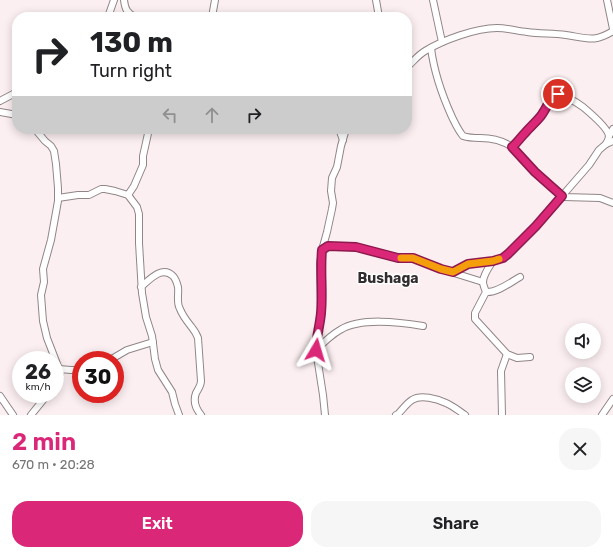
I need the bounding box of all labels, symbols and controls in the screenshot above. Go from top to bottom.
text: 130 m [90,26,173,59]
icon: right [24,28,76,80]
text: Turn right [90,60,172,82]
pin [541,77,575,111]
icon: arrive [547,83,569,105]
icon: left [159,104,181,126]
icon: ahead [201,104,223,126]
icon: right [243,104,265,126]
district label: Bushaga [357,270,419,287]
map controls [565,323,601,403]
button: sound [565,323,601,359]
position arrow [295,329,337,371]
speed limit sign: 30 [72,351,124,403]
text: 26 [25,360,51,384]
button: layers [565,367,601,403]
text: km/h [26,381,50,393]
text: 2 min [12,428,76,456]
button: close [559,428,601,470]
text: 670 m · 20:28 [12,457,95,472]
button: Exit [12,501,303,547]
button: Share [311,501,601,547]

